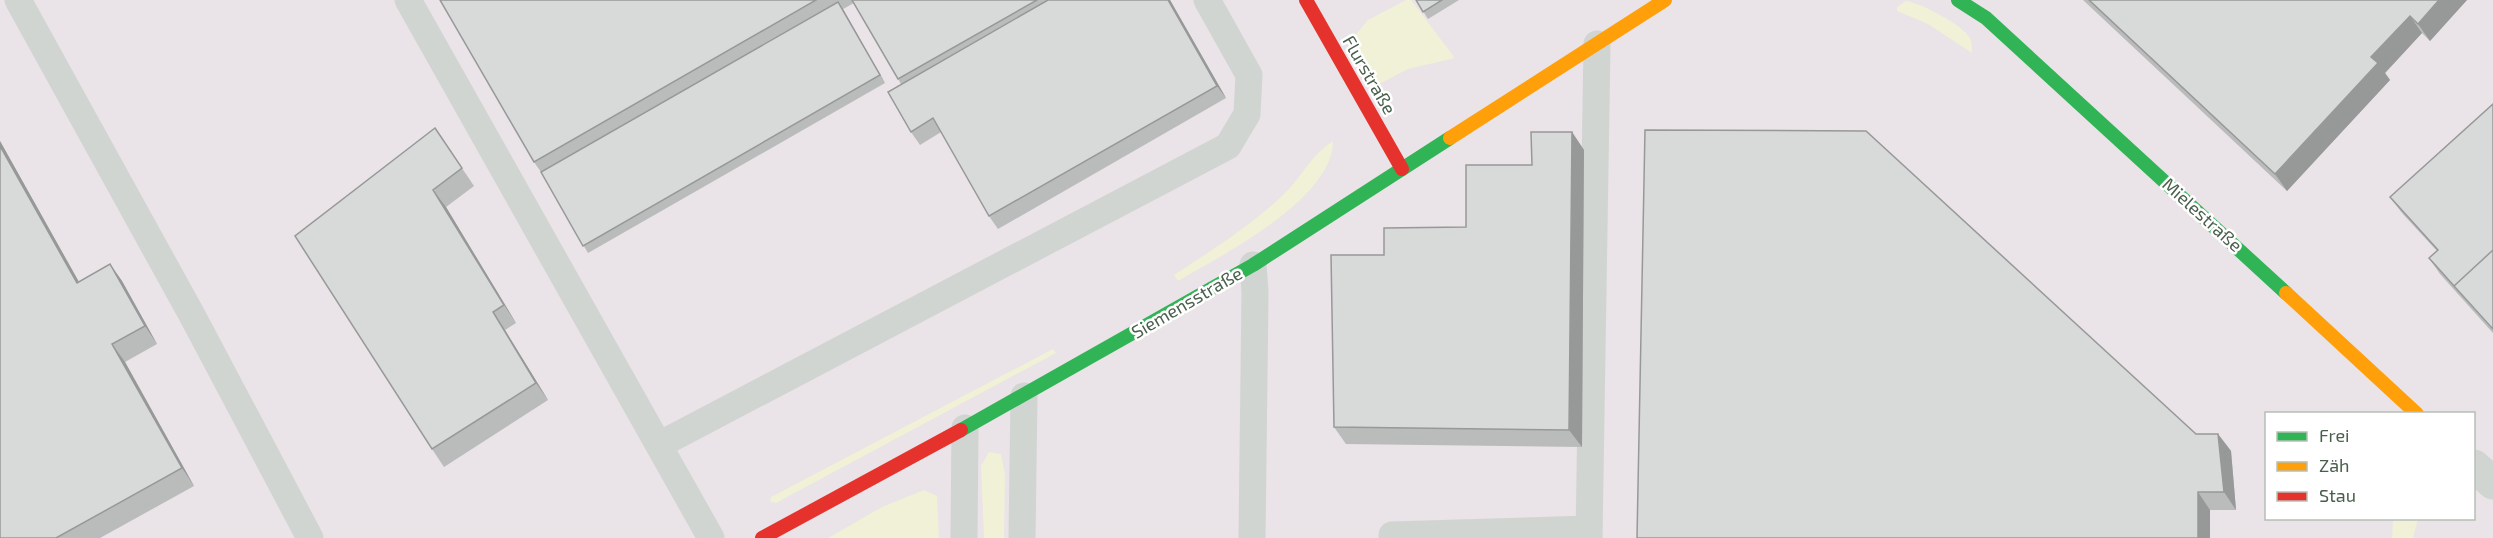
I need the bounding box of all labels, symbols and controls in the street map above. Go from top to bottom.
street label: Flurstraße [1338,31,1401,118]
street label: Mielestraße [2158,173,2247,256]
street label: Siemensstraße [1127,262,1246,343]
legend [2265,412,2475,520]
text: Frei [2319,424,2350,446]
text: Zäh [2319,454,2350,476]
text: Stau [2319,484,2356,506]

